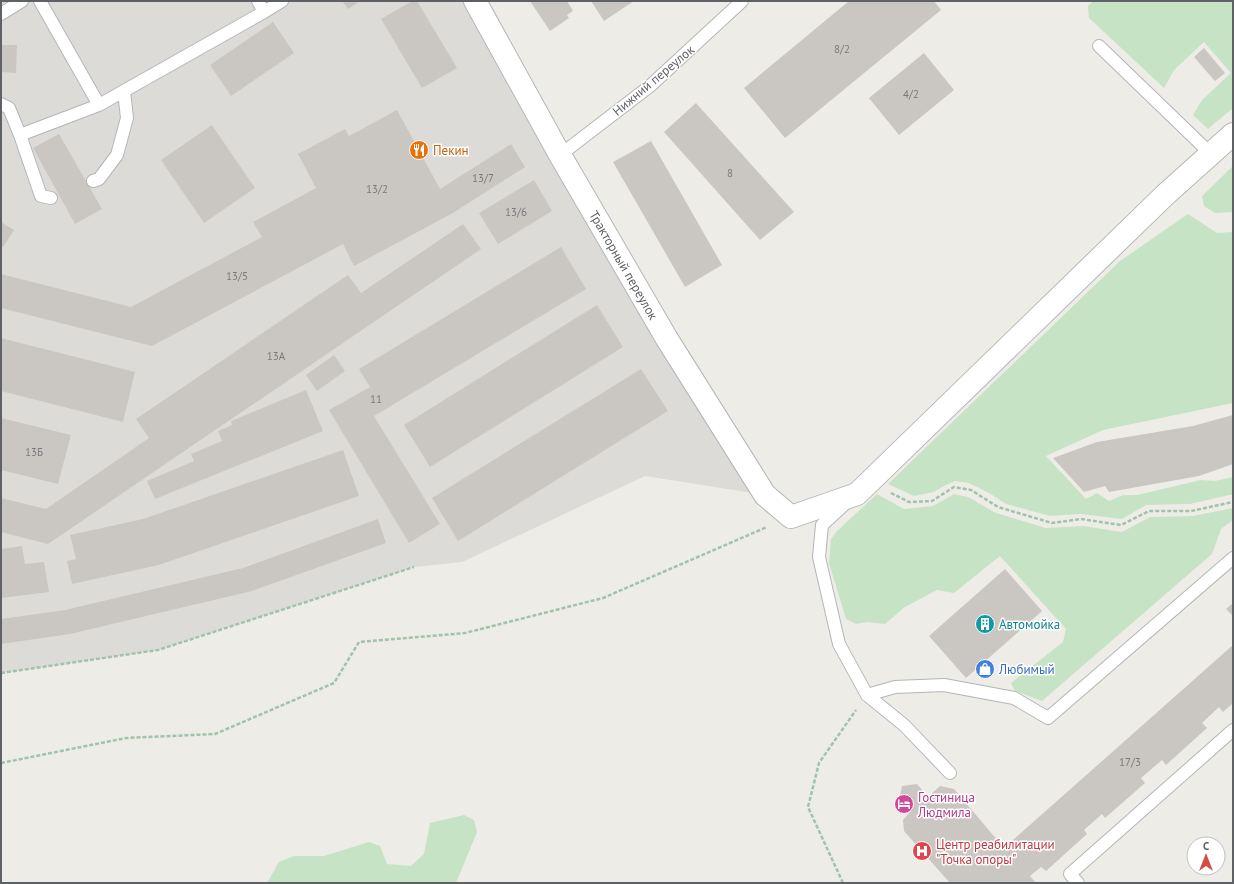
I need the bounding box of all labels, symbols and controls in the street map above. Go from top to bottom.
street label: Нижний переулок [609,41,698,120]
house number: 8/2 [834,42,850,56]
house number: 4/2 [903,87,919,101]
restaurant icon: Пекин [408,139,430,161]
place label: Пекин [433,142,469,159]
house number: 8 [727,166,733,180]
house number: 13/7 [472,171,494,185]
house number: 13/2 [366,182,388,196]
house number: 13/6 [505,205,527,219]
street label: Тракторный переулок [585,208,662,324]
house number: 13/5 [226,269,248,283]
house number: 13А [267,349,286,363]
house number: 11 [370,392,382,406]
house number: 13Б [25,445,43,459]
building icon: Автомойка [974,613,996,635]
place label: Автомойка [999,616,1060,633]
shop icon: Любимый [974,658,996,680]
place label: Любимый [998,661,1055,678]
house number: 17/3 [1119,755,1141,769]
place label: Гостиница Людмила [917,789,975,821]
hotel icon: Гостиница Людмила [893,793,915,815]
place label: Центр реабилитации "Точка опоры" [936,836,1055,868]
north arrow [1186,836,1226,876]
text: С [1203,839,1209,853]
hospital icon: Центр реабилитации "Точка опоры" [911,840,933,862]

